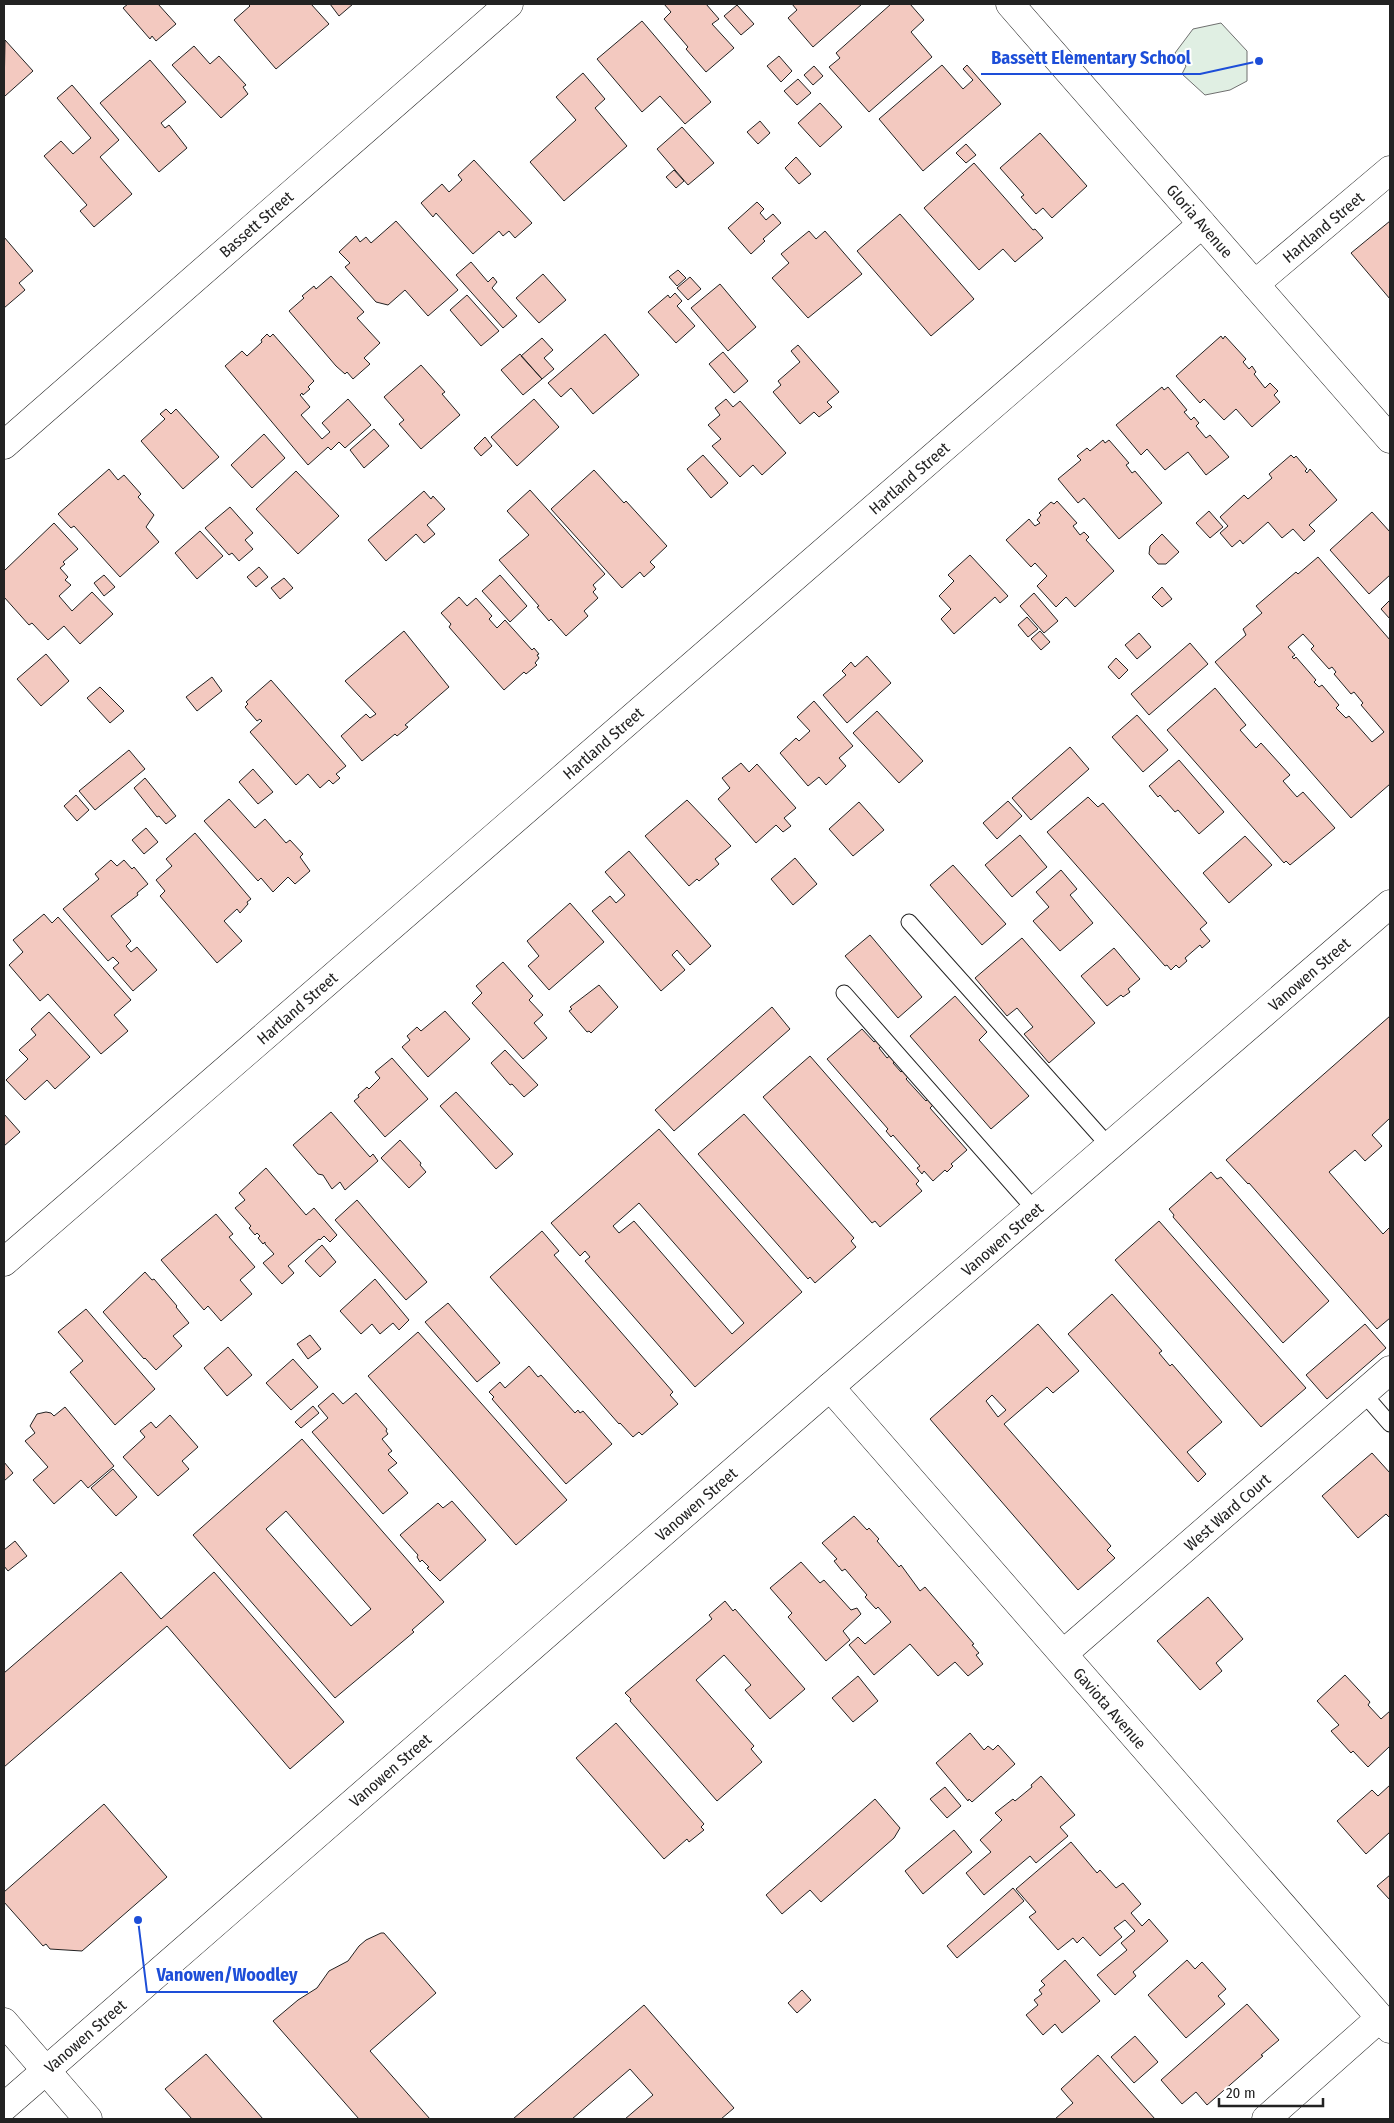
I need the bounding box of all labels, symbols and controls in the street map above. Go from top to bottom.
callout: Bassett Elementary School [981,41,1200,74]
text: Bassett Elementary School [991,47,1191,69]
street label: Gloria Avenue [1163,181,1237,262]
street label: Bassett Street [216,187,298,262]
street label: Hartland Street [1279,187,1368,267]
street label: Hartland Street [865,438,954,518]
street label: Hartland Street [559,703,648,783]
street label: Vanowen Street [1265,933,1355,1015]
street label: Hartland Street [253,968,342,1048]
street label: Vanowen Street [958,1198,1048,1280]
street label: Vanowen Street [652,1463,742,1545]
street label: West Ward Court [1180,1469,1275,1555]
street label: Gaviota Avenue [1069,1664,1150,1753]
street label: Vanowen Street [346,1729,436,1811]
callout: Vanowen/Woodley [147,1959,308,1992]
text: Vanowen/Woodley [155,1964,298,1986]
street label: Vanowen Street [41,1995,131,2077]
scale bar [1219,2076,1323,2108]
text: 20 m [1226,2084,1256,2102]

